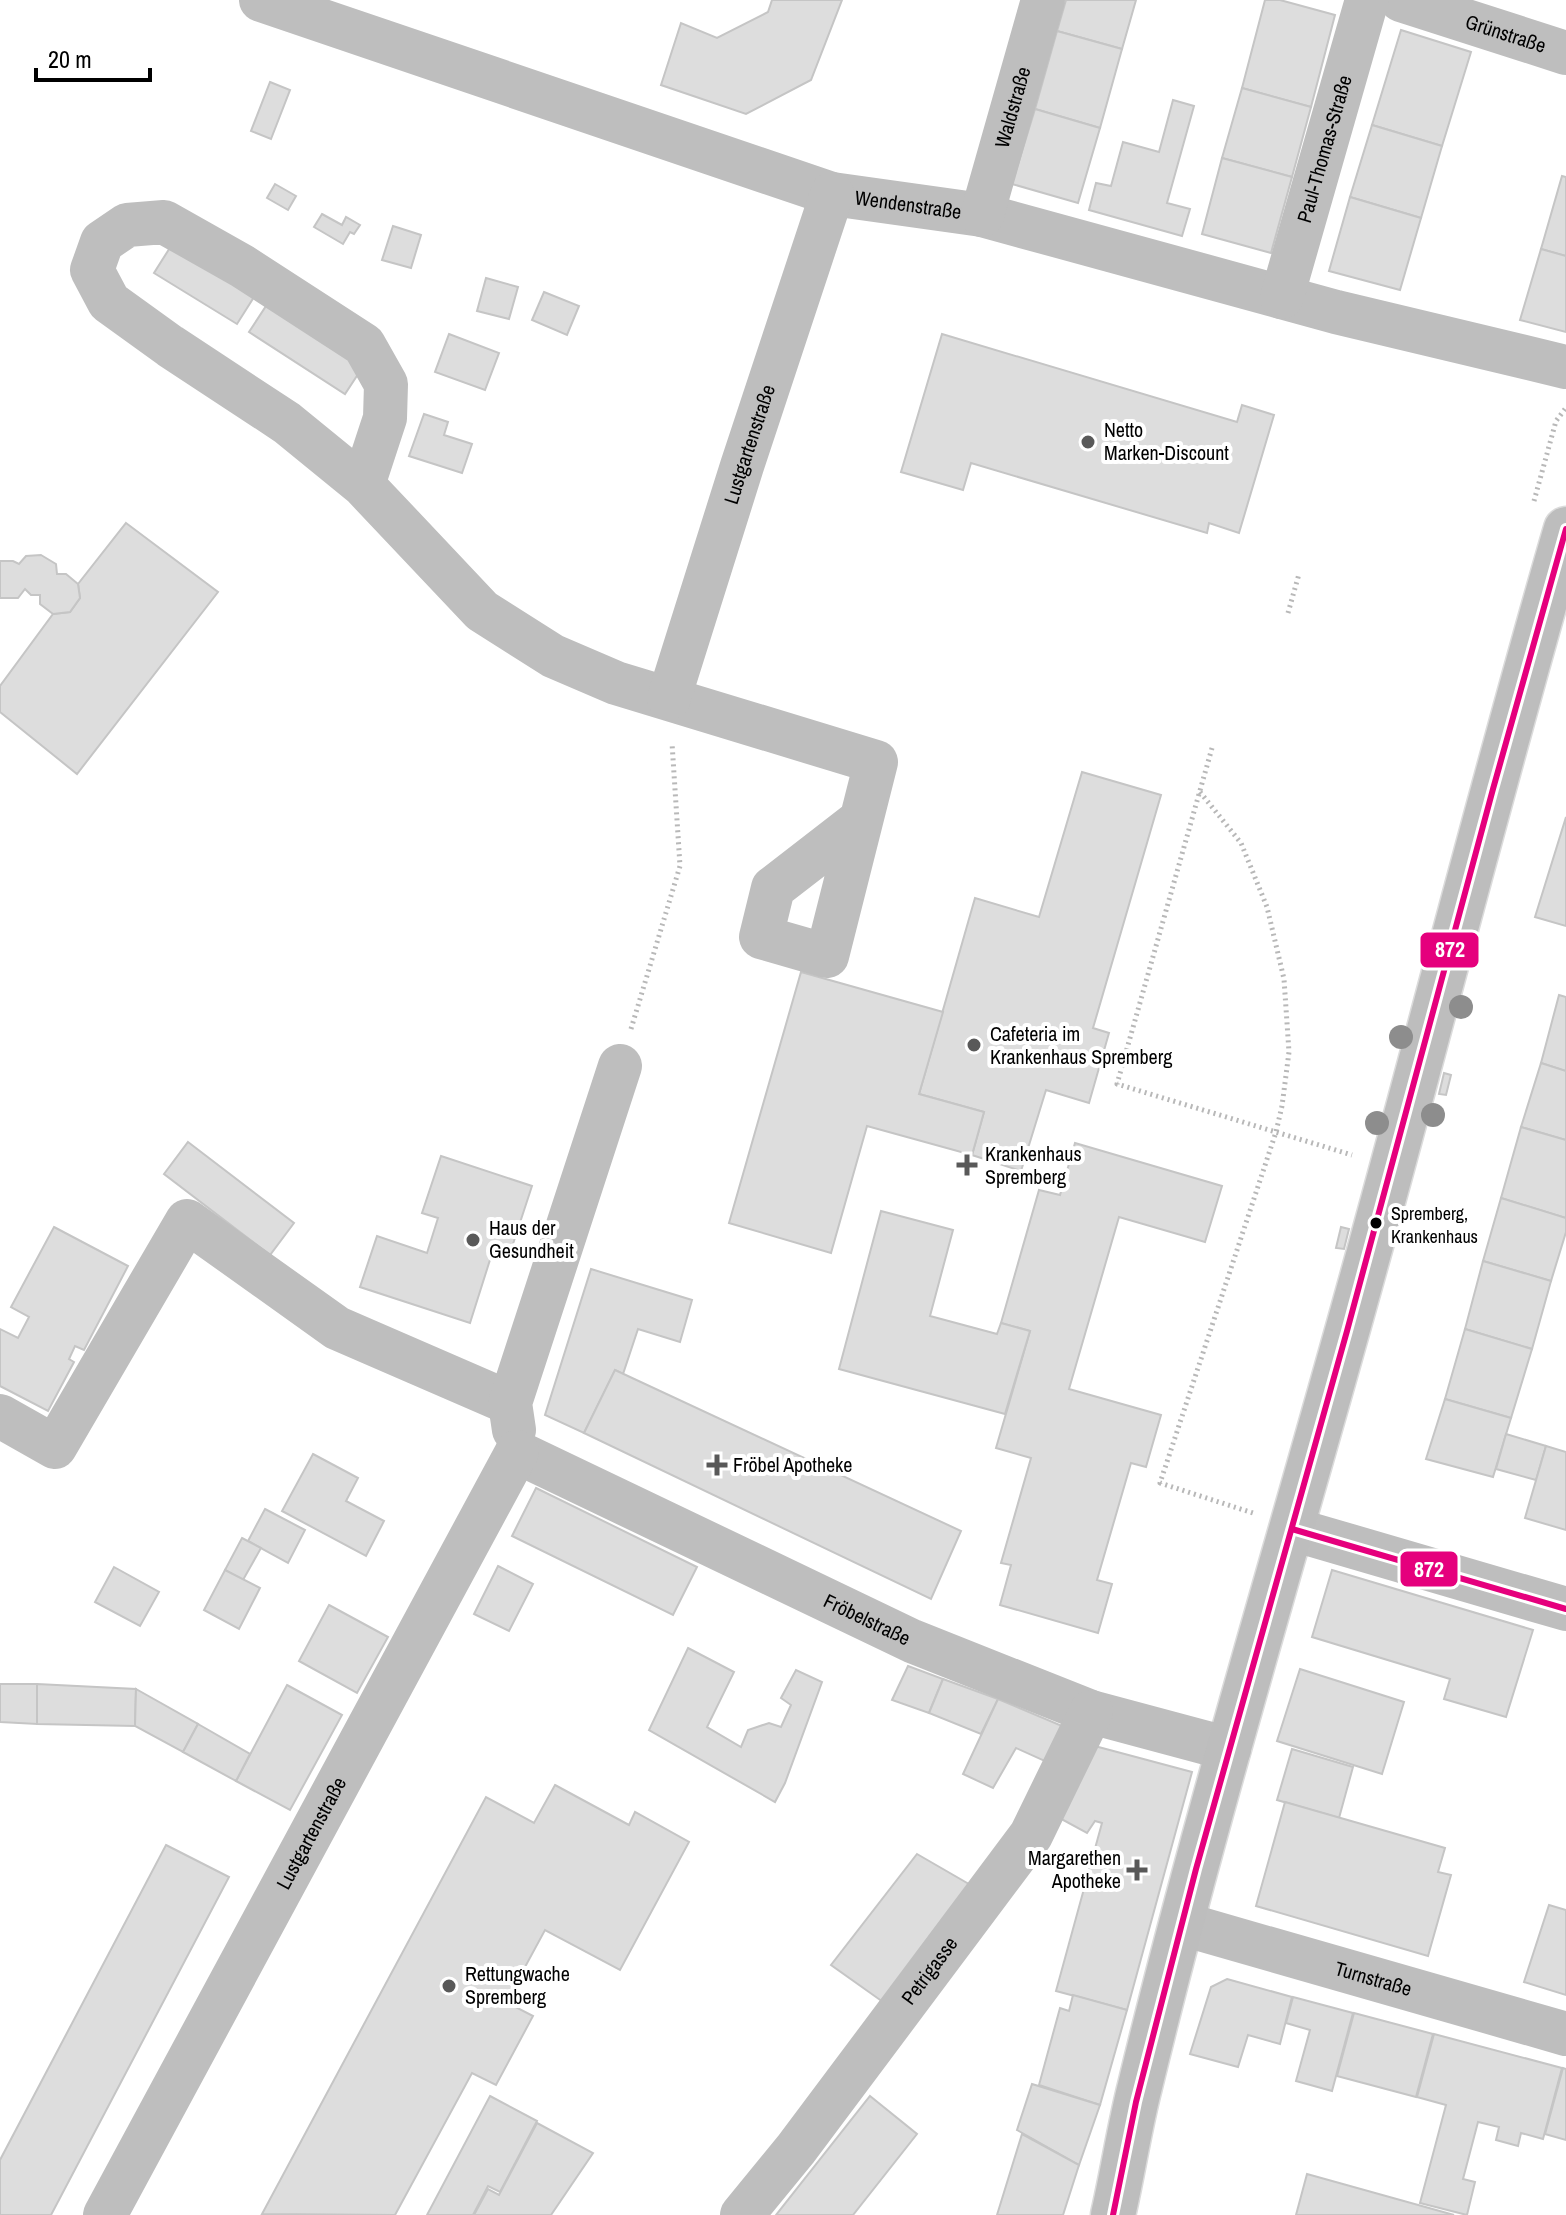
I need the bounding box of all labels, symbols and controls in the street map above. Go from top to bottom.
street label: Grünstraße [1462,8,1550,59]
scale bar [36,32,150,82]
text: 20 m [48,43,92,75]
street label: Waldstraße [988,63,1036,151]
street label: Paul-Thomas-Straße [1290,72,1358,226]
street label: Wendenstraße [853,183,963,225]
street label: Lustgartenstraße [717,381,781,507]
place label: Netto Marken-Discount [1104,416,1229,466]
marker: Netto Marken-Discount [1079,433,1097,451]
line badge: 872 [1419,931,1480,969]
text: 872 [1435,934,1465,964]
place label: Cafeteria im Krankenhaus Spremberg [990,1020,1172,1070]
marker: Cafeteria im Krankenhaus Spremberg [965,1036,983,1054]
place label: Krankenhaus Spremberg [985,1140,1082,1190]
marker: Krankenhaus Spremberg [956,1154,978,1176]
place label: Spremberg, Krankenhaus [1391,1201,1478,1249]
place label: Haus der Gesundheit [489,1214,574,1264]
marker: Spremberg, Krankenhaus [1368,1215,1384,1231]
marker: Haus der Gesundheit [464,1231,482,1249]
place label: Fröbel Apotheke [733,1451,852,1478]
marker: Fröbel Apotheke [708,1456,726,1474]
line badge: 872 [1399,1550,1459,1588]
text: 872 [1414,1554,1444,1584]
street label: Fröbelstraße [819,1587,915,1651]
street label: Lustgartenstraße [269,1772,352,1894]
place label: Margarethen Apotheke [1028,1844,1121,1894]
marker: Margarethen Apotheke [1128,1861,1146,1879]
street label: Petrigasse [895,1931,963,2010]
street label: Turnstraße [1332,1954,1415,2002]
place label: Rettungwache Spremberg [465,1960,570,2010]
marker: Rettungwache Spremberg [440,1977,458,1995]

